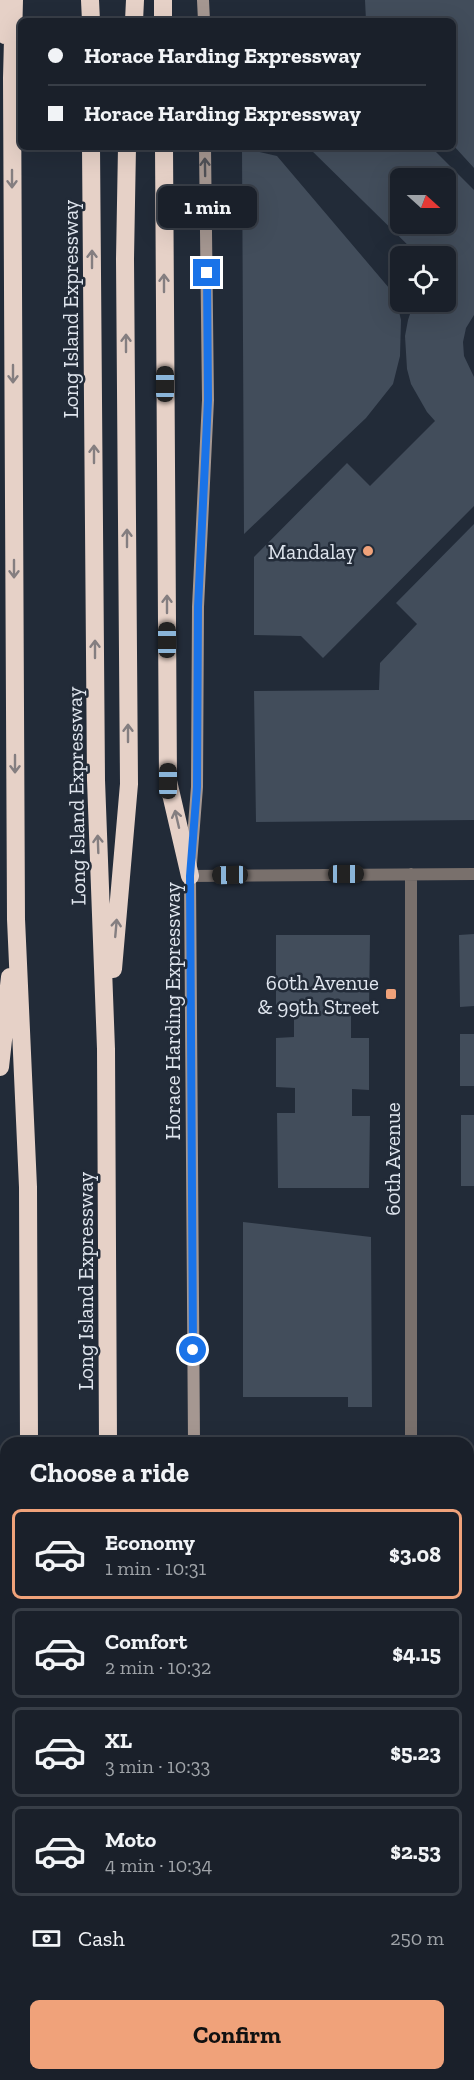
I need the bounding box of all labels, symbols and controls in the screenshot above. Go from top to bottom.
text: Horace Harding Expressway [84,42,361,69]
text: Horace Harding Expressway [84,100,361,127]
one-way arrow [200,157,211,177]
one-way arrow [6,168,18,188]
north arrow [390,168,456,234]
map controls [390,168,456,312]
callout: 1 min [158,186,256,228]
text: 1 min [184,195,231,219]
street label: Long Island Expressway [58,199,83,418]
button: locate [390,246,456,312]
one-way arrow [86,249,98,269]
route end [193,259,220,286]
one-way arrow [158,273,170,293]
one-way arrow [120,334,132,354]
one-way arrow [7,363,19,383]
car [156,366,174,402]
one-way arrow [88,444,100,464]
one-way arrow [121,529,133,549]
place label: Mandalay [268,539,356,564]
marker: Mandalay [361,544,375,558]
one-way arrow [8,558,20,578]
one-way arrow [161,594,173,614]
car [158,622,176,658]
one-way arrow [89,639,101,659]
street label: Long Island Expressway [62,686,90,906]
one-way arrow [122,724,134,744]
one-way arrow [9,753,21,773]
car [159,763,177,799]
one-way arrow [171,810,183,829]
one-way arrow [93,834,104,854]
car [328,865,364,883]
car [212,866,248,884]
street label: Horace Harding Expressway [160,882,185,1140]
one-way arrow [111,918,122,938]
place label: 60th Avenue & 99th Street [257,970,379,1019]
marker: 60th Avenue & 99th Street [384,987,398,1001]
street label: 60th Avenue [380,1102,405,1216]
street label: Long Island Expressway [73,1171,98,1390]
route start [179,1336,206,1363]
text: Choose a ride [30,1457,189,1489]
icon: car [33,1527,87,1581]
text: Economy [105,1529,195,1556]
text: $3.08 [389,1541,441,1568]
text: 1 min · 10:31 [105,1556,206,1580]
icon: car [33,1626,87,1680]
text: Comfort [105,1628,187,1655]
text: $4.15 [392,1640,441,1667]
text: 2 min · 10:32 [105,1655,211,1679]
icon: car [33,1725,87,1779]
text: XL [105,1727,132,1754]
text: $5.23 [390,1739,441,1766]
text: 3 min · 10:33 [105,1754,210,1778]
icon: car [33,1824,87,1878]
text: Moto [105,1826,156,1853]
text: $2.53 [390,1838,441,1865]
text: 4 min · 10:34 [105,1853,212,1877]
icon: cash [30,1922,63,1955]
text: Cash [78,1925,125,1952]
text: 250 m [390,1926,444,1950]
button: Confirm [30,2000,444,2069]

